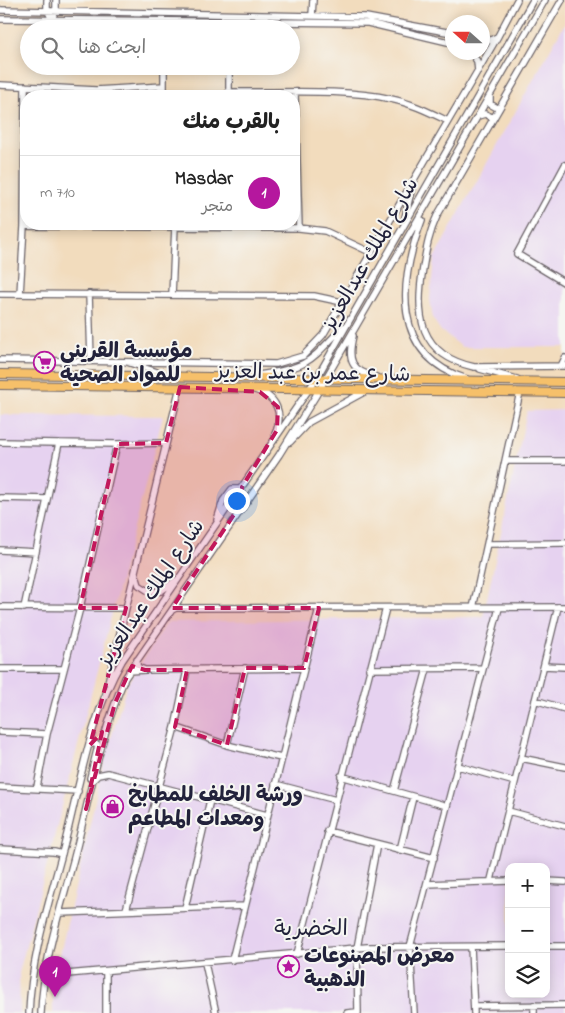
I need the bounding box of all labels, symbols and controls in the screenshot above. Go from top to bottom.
north arrow [445,15,490,60]
search box [20,20,300,75]
icon: search [38,34,66,62]
text: ابحث هنا [78,35,146,62]
text: بالقرب منك [183,108,280,138]
text: Masdar [175,166,233,193]
street label: شارع الملك عبدالعزيز [313,172,427,339]
text: 710 m [40,181,75,205]
text: 1 [261,181,267,205]
text: متجر [202,195,233,219]
place label: مؤسسة القريني للمواد الصحيه [60,337,192,391]
supermarket icon: مؤسسة القريني للمواد الصحيه [32,350,56,374]
street label: شارع عمر بن عبد العزيز [213,357,411,391]
your location [224,488,250,514]
street label: شارع الملك عبدالعزيز [90,514,213,676]
place label: ورشة الخلف للمطابخ ومعدات المطاعم [128,781,303,835]
shop icon: ورشة الخلف للمطابخ ومعدات المطاعم [100,794,124,818]
map controls [505,863,550,998]
button: + [505,863,550,908]
button: − [505,908,550,953]
district label: الخضرية [274,914,348,946]
place label: معرض المصنوعات الذهبية [304,942,455,996]
button: layers [505,953,550,998]
place icon: معرض المصنوعات الذهبية [276,955,300,979]
pin: 1 [39,956,71,997]

